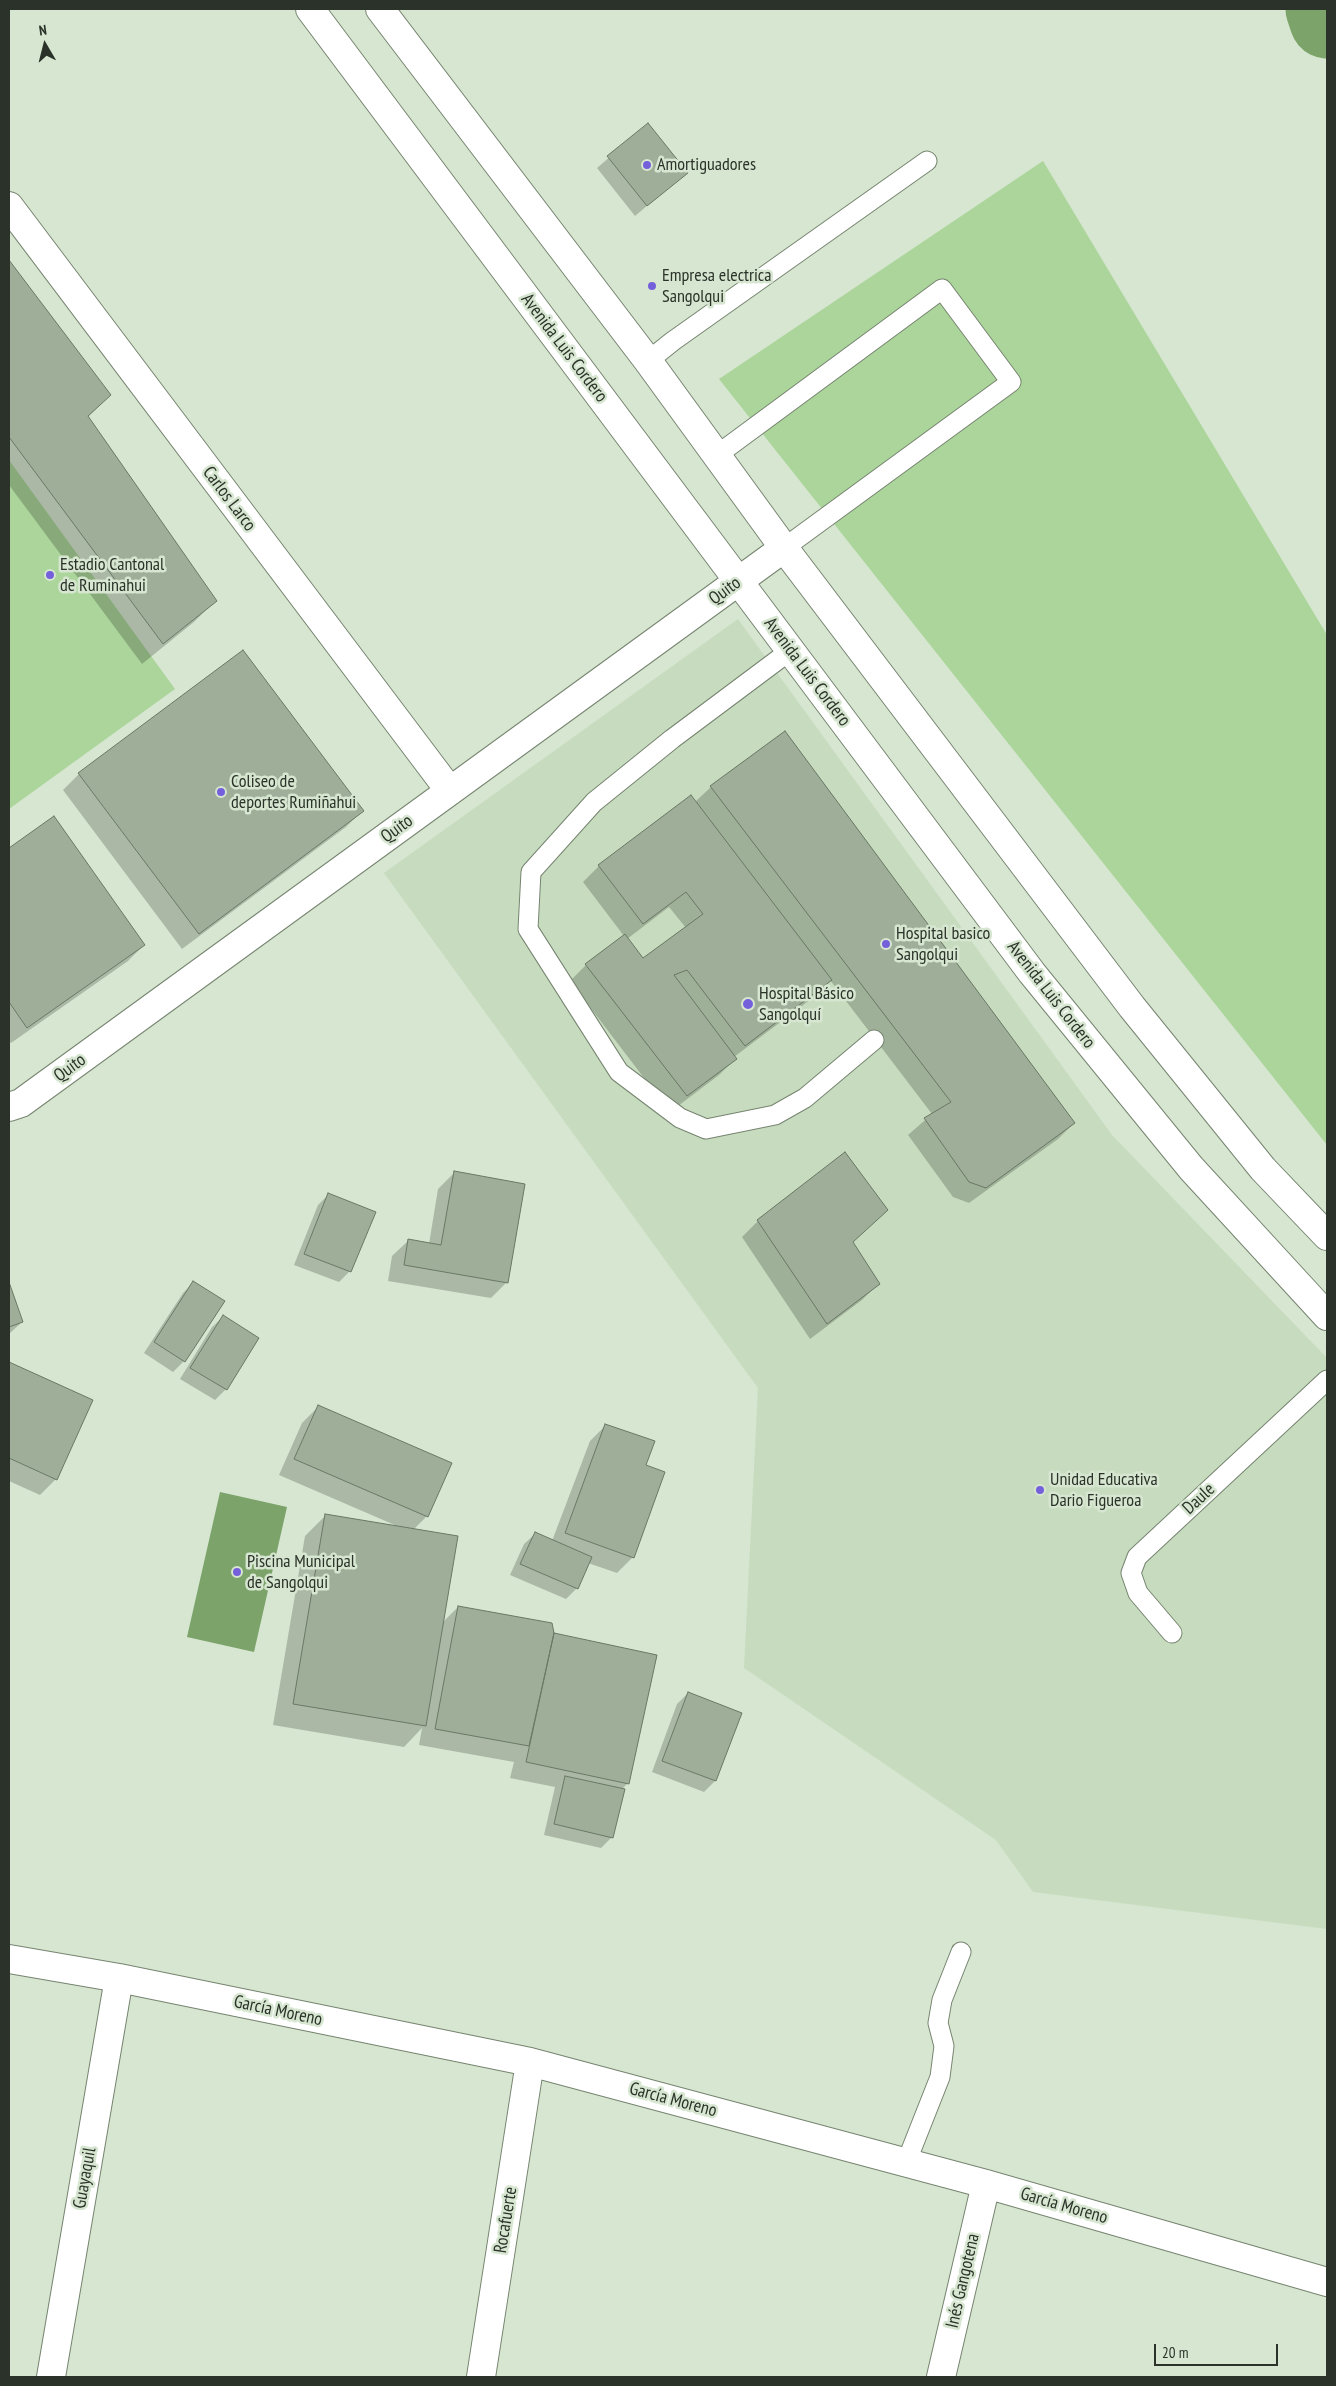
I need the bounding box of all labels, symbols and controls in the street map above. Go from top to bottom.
north arrow [20,20,70,70]
text: N [38,21,48,40]
place label: Amortiguadores [657,154,756,176]
marker: Amortiguadores [641,159,653,171]
place label: Empresa electrica Sangolqui [662,265,771,308]
marker: Empresa electrica Sangolqui [646,280,658,292]
street label: Avenida Luis Cordero [516,290,612,406]
street label: Carlos Larco [198,462,260,536]
place label: Estadio Cantonal de Ruminahui [60,554,164,596]
marker: Estadio Cantonal de Ruminahui [44,569,56,581]
street label: Quito [705,572,745,610]
street label: Avenida Luis Cordero [759,614,855,730]
place label: Coliseo de deportes Rumiñahui [231,771,356,814]
marker: Coliseo de deportes Rumiñahui [215,786,227,798]
street label: Quito [377,810,417,848]
place label: Hospital basico Sangolqui [896,923,990,966]
street label: Avenida Luis Cordero [1002,937,1100,1053]
marker: Hospital basico Sangolqui [880,938,892,950]
place label: Hospital Básico Sangolquí [759,983,854,1026]
marker: Hospital Básico Sangolquí [741,997,755,1011]
street label: Quito [50,1049,90,1087]
place label: Unidad Educativa Dario Figueroa [1050,1469,1158,1512]
street label: Daule [1178,1479,1220,1519]
marker: Unidad Educativa Dario Figueroa [1034,1484,1046,1496]
place label: Piscina Municipal de Sangolqui [247,1551,355,1594]
marker: Piscina Municipal de Sangolqui [231,1566,243,1578]
street label: García Moreno [232,1991,324,2031]
street label: García Moreno [627,2078,719,2122]
street label: Guayaquil [69,2146,101,2210]
street label: García Moreno [1018,2183,1110,2229]
street label: Rocafuerte [490,2185,522,2255]
street label: Inés Gangotena [942,2232,984,2330]
scale bar [1156,2334,1280,2366]
text: 20 m [1162,2343,1188,2362]

